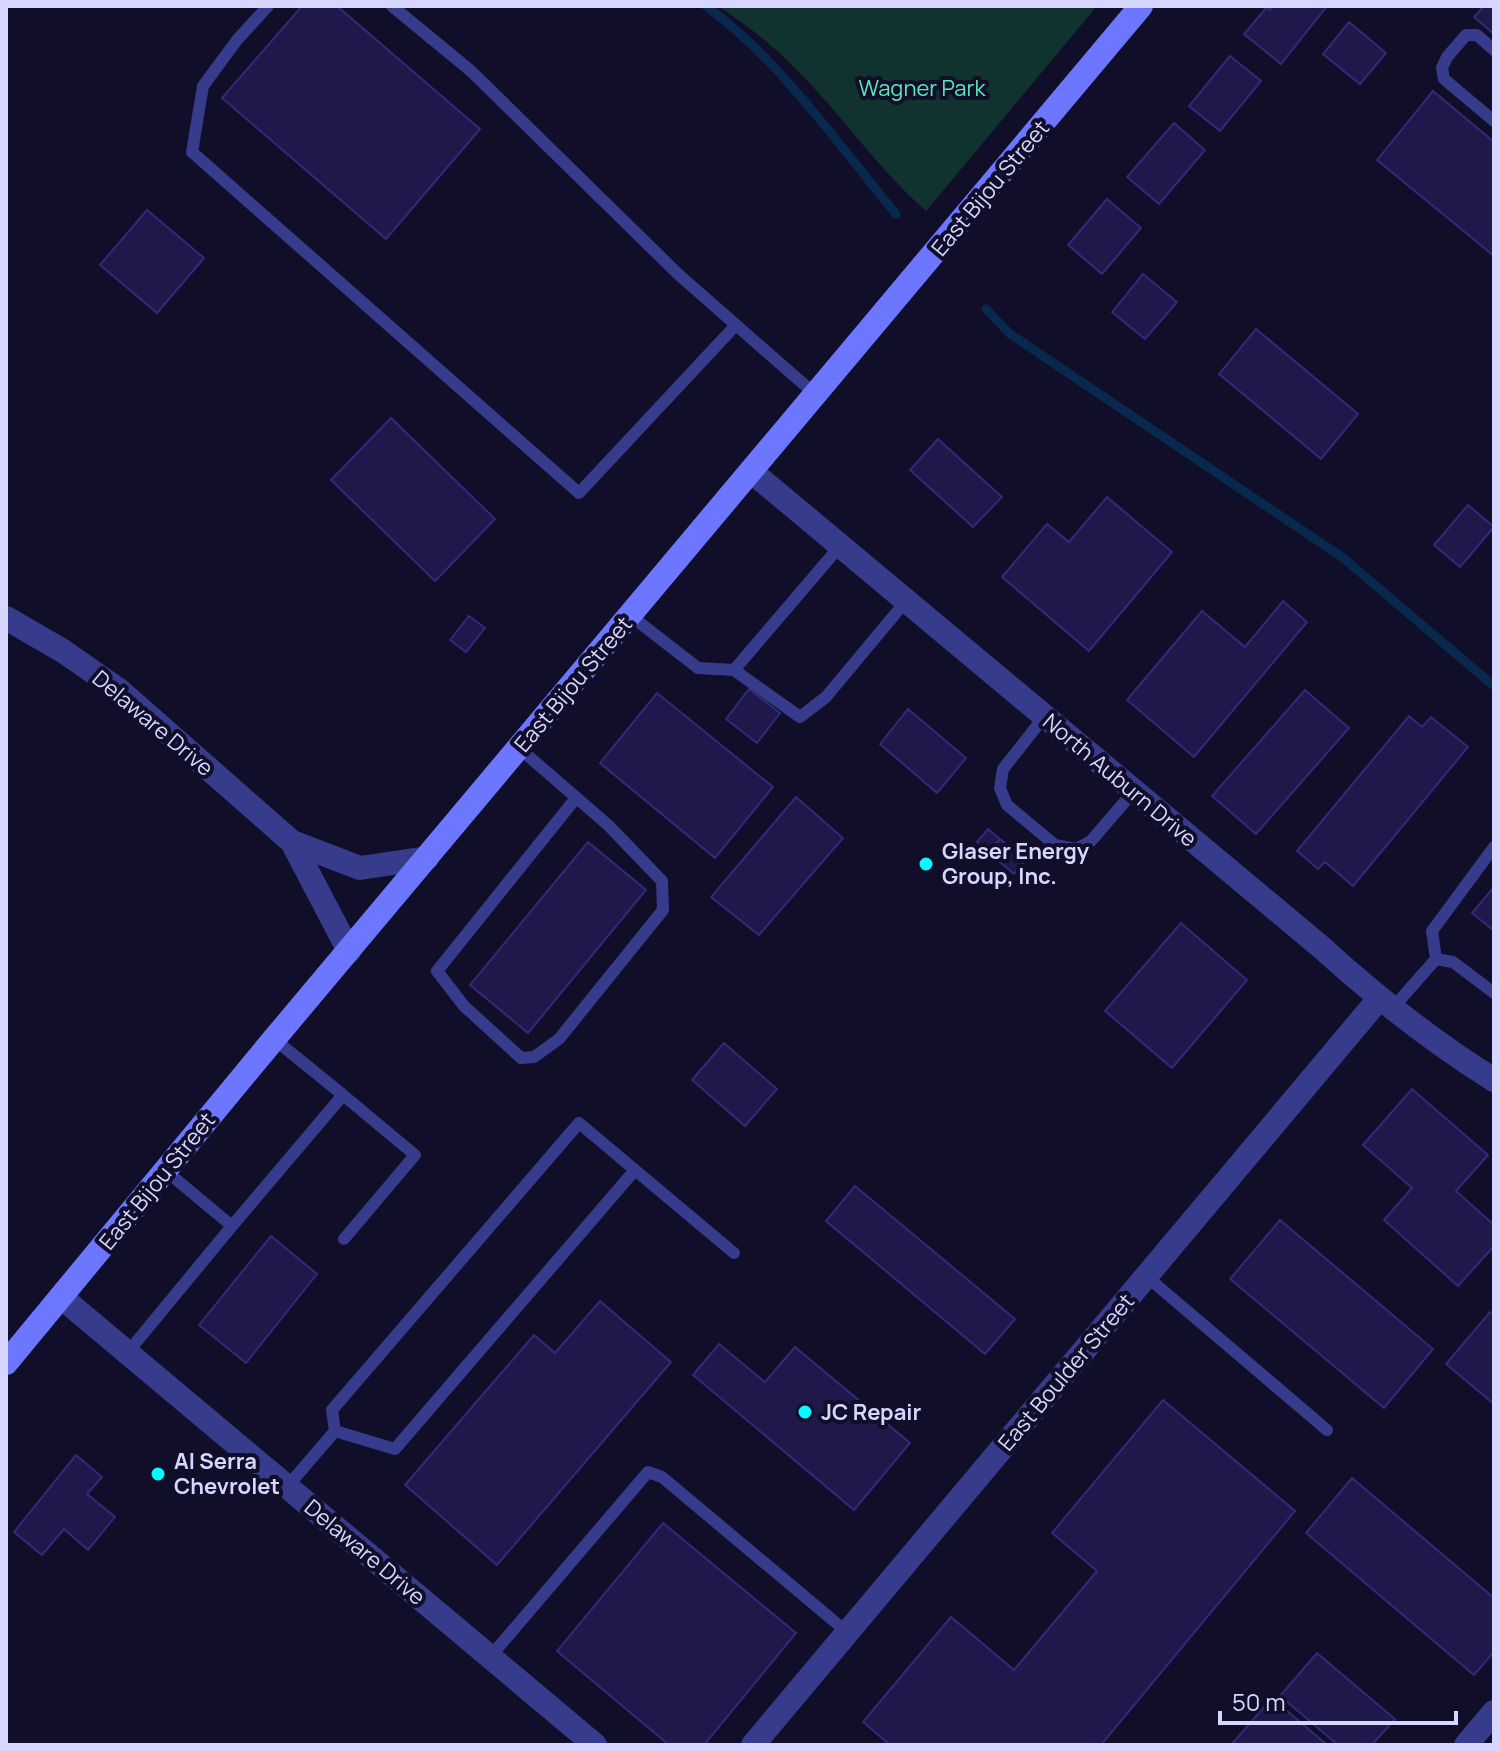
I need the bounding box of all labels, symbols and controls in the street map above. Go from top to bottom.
park label: Wagner Park [859,73,987,103]
street label: East Bijou Street [924,114,1056,262]
street label: East Bijou Street [507,610,639,758]
street label: Delaware Drive [86,663,220,783]
street label: North Auburn Drive [1037,707,1203,853]
place label: Glaser Energy Group, Inc. [942,836,1090,891]
marker: Glaser Energy Group, Inc. [917,855,935,873]
street label: East Bijou Street [92,1106,222,1256]
street label: East Boulder Street [991,1287,1141,1457]
place label: JC Repair [821,1397,921,1427]
marker: JC Repair [796,1403,814,1421]
place label: Al Serra Chevrolet [174,1446,280,1501]
marker: Al Serra Chevrolet [149,1465,167,1483]
street label: Delaware Drive [298,1492,432,1612]
scale bar [1220,1675,1456,1725]
text: 50 m [1232,1685,1286,1718]

